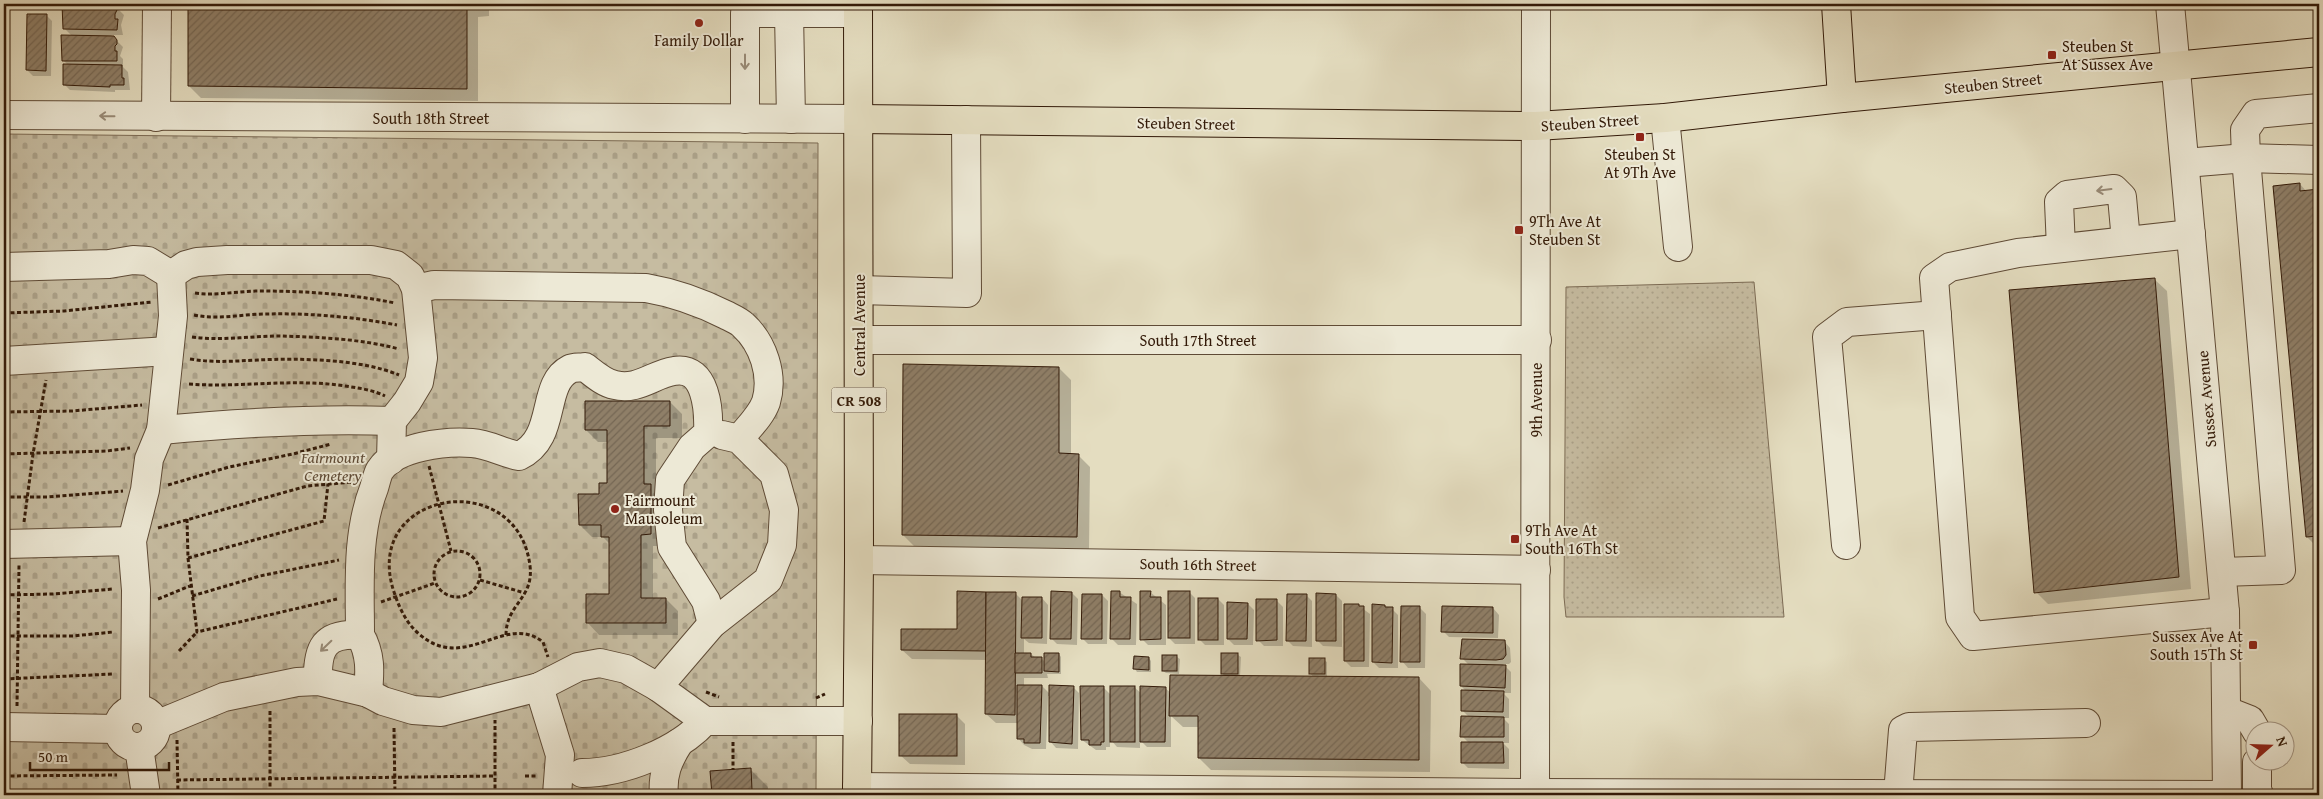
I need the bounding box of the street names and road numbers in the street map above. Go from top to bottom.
street label: Steuben Street [1943,66,2044,100]
street label: South 18th Street [373,106,490,130]
street label: Steuben Street [1540,107,1640,137]
street label: Steuben Street [1137,110,1236,136]
street label: Central Avenue [847,274,871,376]
street label: South 17th Street [1140,328,1257,352]
street label: Sussex Avenue [2190,349,2222,449]
street label: 9th Avenue [1524,362,1548,438]
road number: CR 508 [832,388,886,412]
street label: South 16th Street [1139,551,1257,577]

